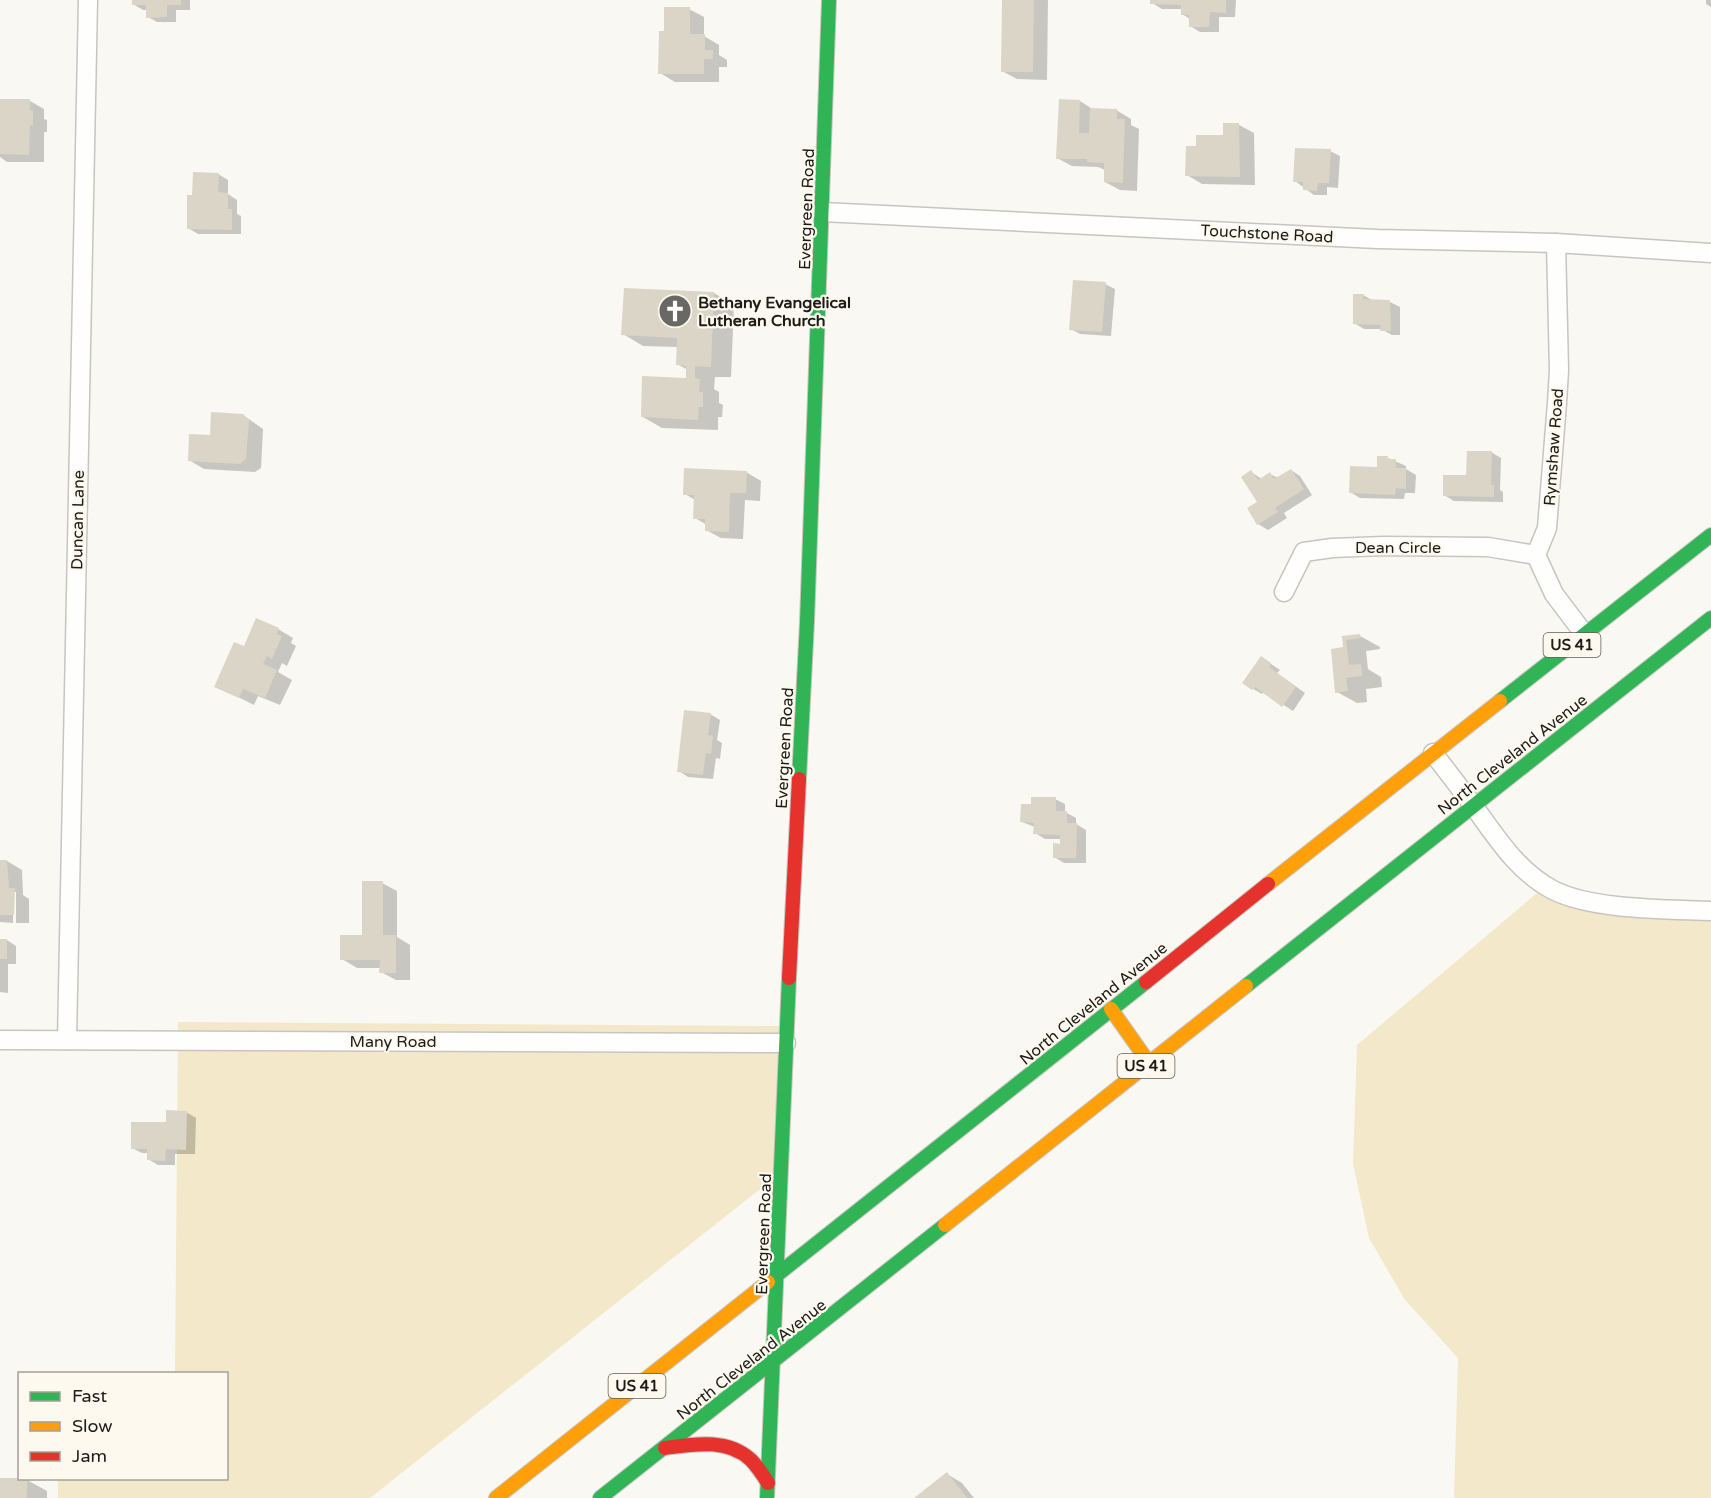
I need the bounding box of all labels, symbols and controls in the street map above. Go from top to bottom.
street label: Evergreen Road [795,148,819,270]
street label: Touchstone Road [1200,221,1334,247]
church icon: Bethany Evangelical Lutheran Church [657,293,693,329]
place label: Bethany Evangelical Lutheran Church [698,293,851,331]
street label: Rymshaw Road [1540,388,1568,507]
street label: Duncan Lane [67,470,89,570]
street label: Dean Circle [1355,538,1441,558]
road number: US 41 [1544,633,1600,657]
street label: Evergreen Road [772,687,798,809]
street label: North Cleveland Avenue [1434,690,1591,819]
street label: North Cleveland Avenue [1016,938,1172,1070]
street label: Many Road [349,1032,437,1052]
road number: US 41 [1118,1054,1174,1078]
street label: Evergreen Road [752,1173,776,1295]
street label: North Cleveland Avenue [673,1295,830,1424]
legend [18,1372,228,1480]
road number: US 41 [608,1374,666,1398]
text: Fast [72,1385,107,1407]
text: Slow [72,1415,113,1437]
text: Jam [72,1445,107,1467]

